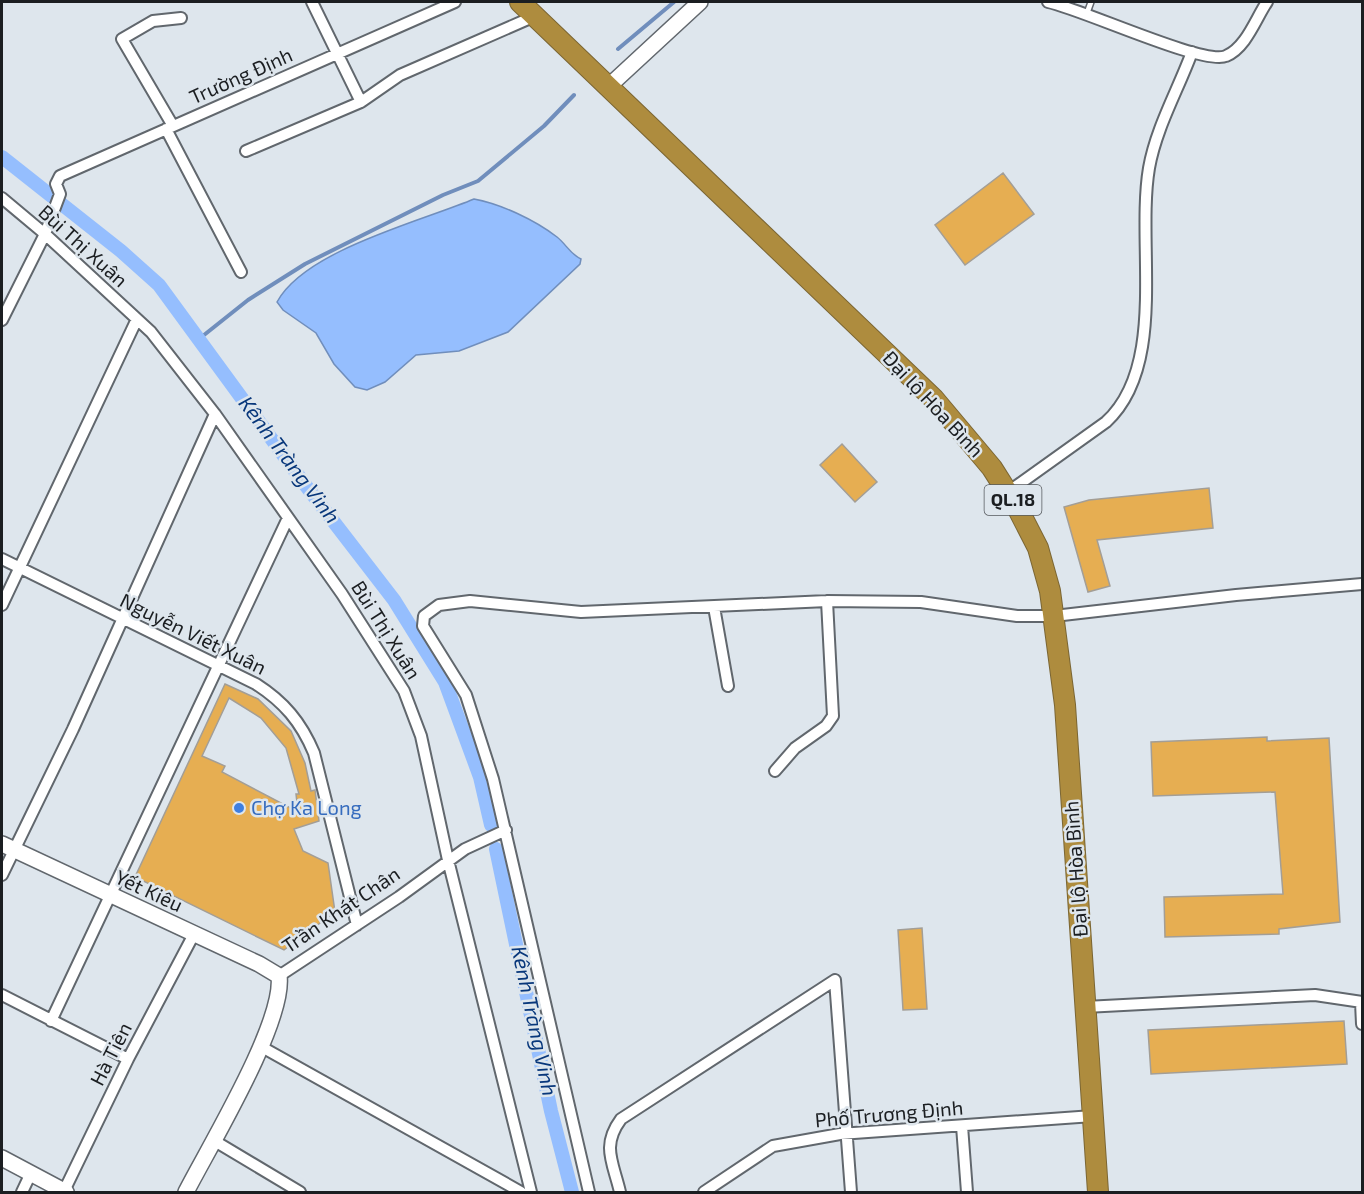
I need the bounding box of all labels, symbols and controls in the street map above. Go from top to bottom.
street label: Trường Định [185,42,296,108]
street label: Bùi Thị Xuân [34,199,133,291]
street label: Đại lộ Hòa Bình [878,345,989,461]
water label: Kênh Tràng Vinh [234,391,346,528]
road number: QL.18 [984,485,1042,515]
street label: Bùi Thị Xuân [347,576,427,683]
street label: Nguyễn Viết Xuân [116,587,270,679]
place label: Chợ Ka Long [251,795,362,819]
street label: Đại lộ Hòa Bình [1058,800,1092,938]
marker: Chợ Ka Long [232,801,246,815]
street label: Trần Khát Chân [277,861,404,957]
street label: Yết Kiêu [112,864,187,916]
water label: Kênh Tràng Vinh [507,943,564,1098]
street label: Hà Tiên [84,1018,136,1089]
street label: Phố Trương Định [814,1095,964,1131]

